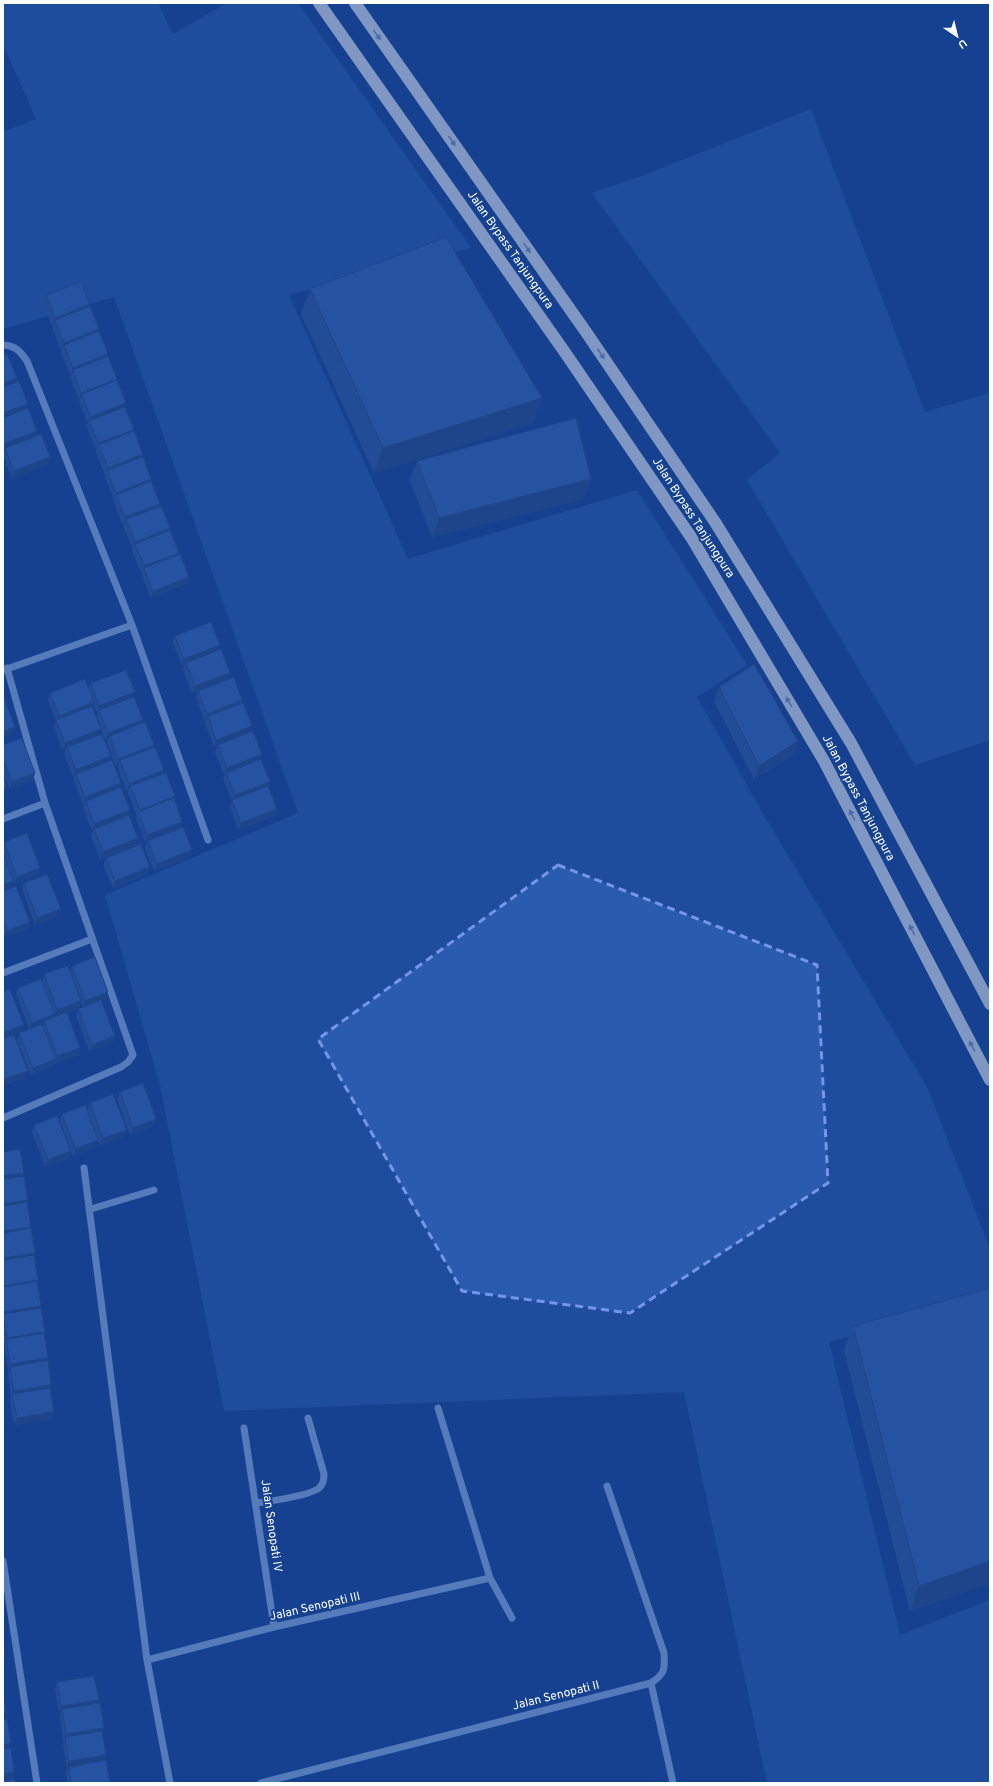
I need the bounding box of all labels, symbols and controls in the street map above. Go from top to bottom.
north arrow [937,16,977,56]
one-way arrow [373,30,381,40]
text: U [955,35,969,51]
one-way arrow [448,136,456,147]
street label: Jalan Bypass Tanjungpura [463,188,557,312]
one-way arrow [523,243,531,253]
one-way arrow [597,349,605,360]
street label: Jalan Bypass Tanjungpura [648,455,738,581]
one-way arrow [785,696,792,708]
street label: Jalan Bypass Tanjungpura [818,732,898,864]
one-way arrow [849,809,855,821]
one-way arrow [909,924,916,936]
one-way arrow [969,1040,975,1051]
street label: Jalan Senopati IV [257,1479,285,1574]
street label: Jalan Senopati III [268,1589,362,1625]
street label: Jalan Senopati II [511,1677,601,1715]

